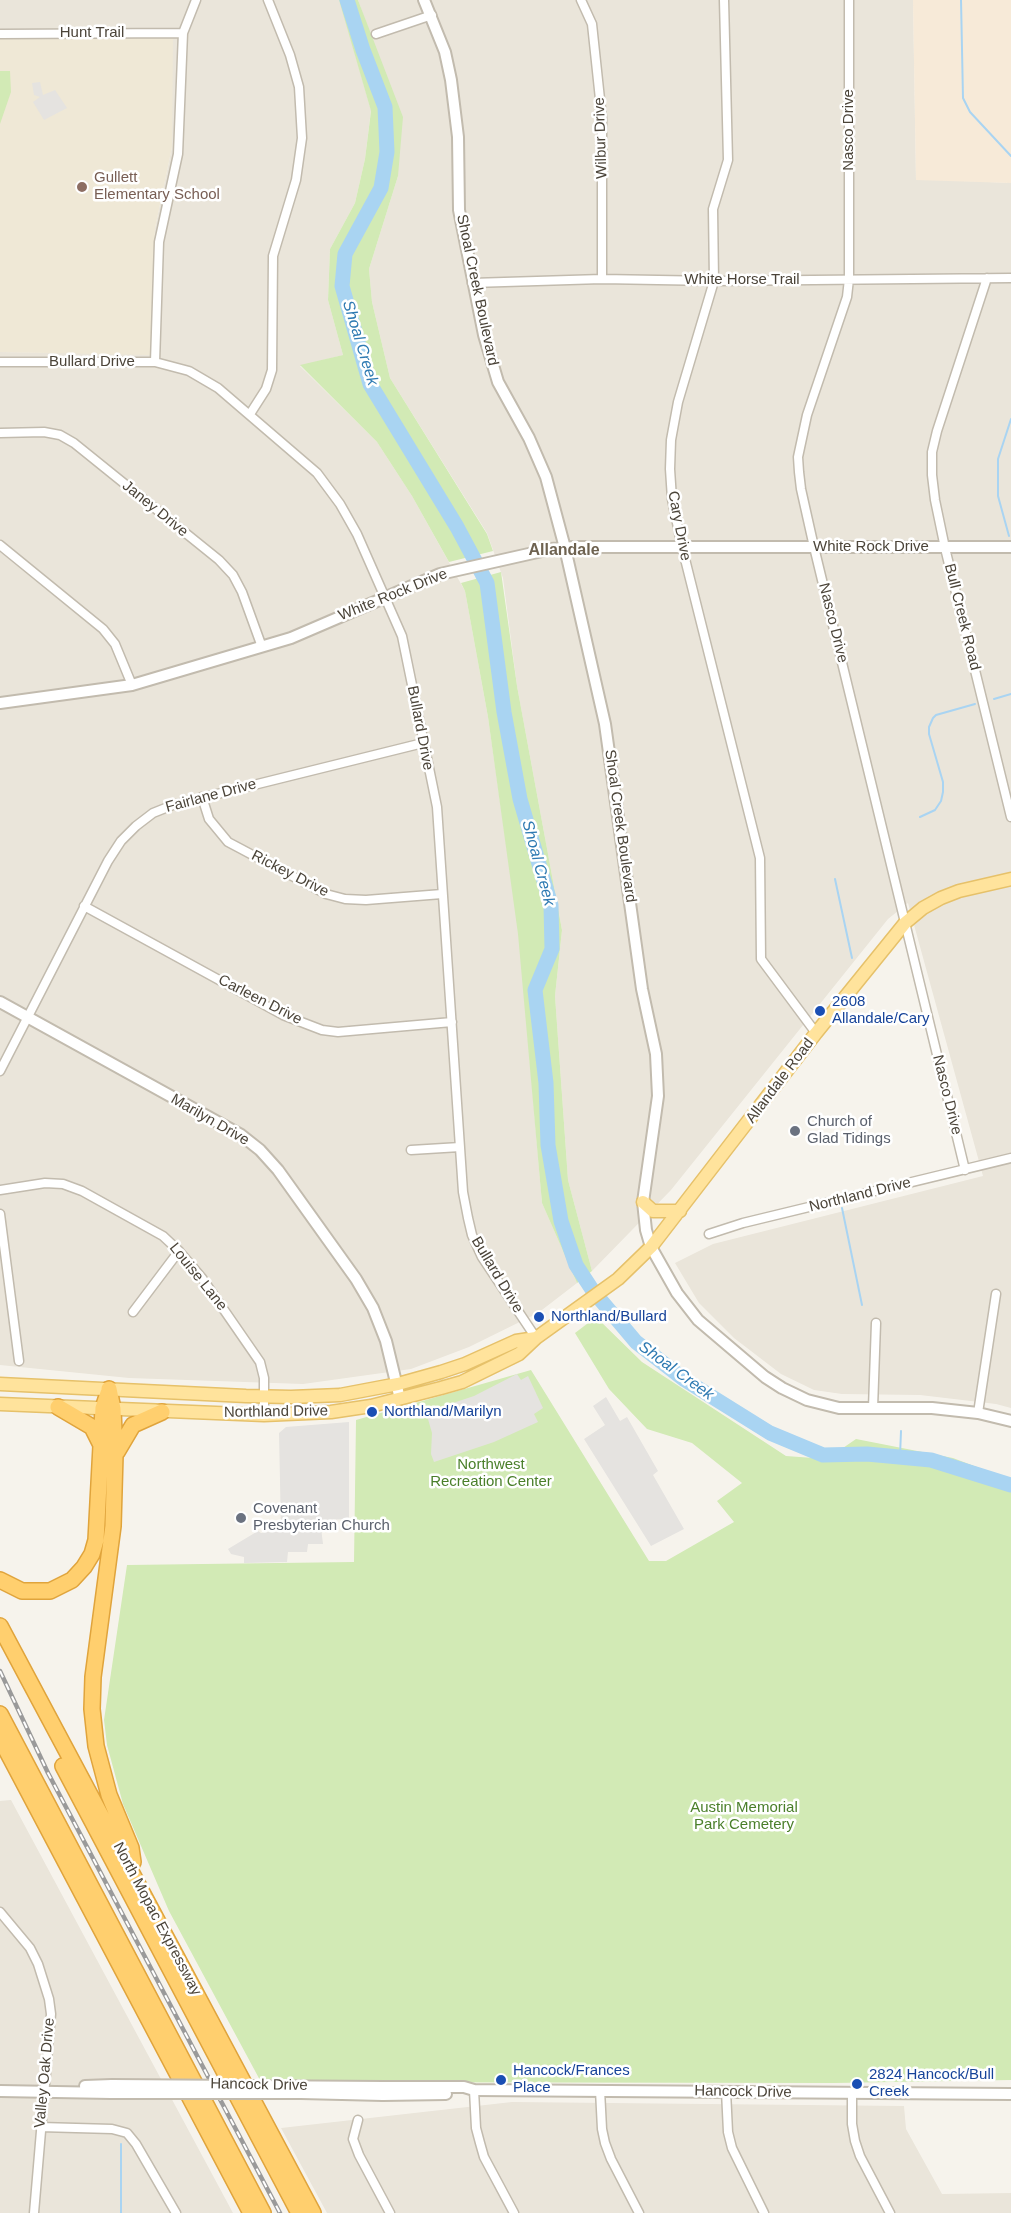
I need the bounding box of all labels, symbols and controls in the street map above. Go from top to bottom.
street label: Hunt Trail [60,24,124,42]
street label: Nasco Drive [840,89,858,171]
street label: Wilbur Drive [591,97,611,179]
place label: Gullett Elementary School [94,169,220,204]
marker: Gullett Elementary School [75,180,89,194]
street label: Shoal Creek Boulevard [452,213,502,367]
street label: White Horse Trail [684,271,800,289]
water label: Shoal Creek [338,298,382,388]
street label: Bullard Drive [49,353,135,371]
street label: Janey Drive [119,477,191,541]
street label: Cary Drive [663,490,695,562]
street label: White Rock Drive [813,538,929,556]
district label: Allandale [528,541,600,561]
street label: Bull Creek Road [940,562,984,672]
street label: White Rock Drive [336,565,450,625]
street label: Nasco Drive [814,581,852,665]
street label: Bullard Drive [403,684,437,772]
street label: Shoal Creek Boulevard [600,748,640,904]
street label: Fairlane Drive [164,775,258,817]
water label: Shoal Creek [517,818,559,908]
street label: Rickey Drive [248,847,332,901]
street label: Carleen Drive [215,971,305,1029]
place label: 2608 Allandale/Cary [832,993,930,1028]
marker: 2608 Allandale/Cary [813,1004,827,1018]
street label: Allandale Road [742,1035,818,1127]
street label: Nasco Drive [928,1053,966,1137]
street label: Marilyn Drive [168,1090,252,1150]
place label: Church of Glad Tidings [807,1113,891,1148]
marker: Church of Glad Tidings [788,1124,802,1138]
street label: Northland Drive [807,1174,913,1216]
street label: Bullard Drive [467,1234,527,1316]
street label: Louise Lane [165,1240,231,1314]
place label: Northland/Bullard [551,1308,667,1326]
marker: Northland/Bullard [532,1310,546,1324]
water label: Shoal Creek [635,1337,717,1405]
street label: Northland Drive [224,1402,328,1422]
place label: Northland/Marilyn [384,1403,502,1421]
marker: Northland/Marilyn [365,1405,379,1419]
park label: Northwest Recreation Center [430,1456,552,1491]
place label: Covenant Presbyterian Church [253,1500,390,1535]
marker: Covenant Presbyterian Church [234,1511,248,1525]
park label: Austin Memorial Park Cemetery [690,1799,798,1834]
street label: North Mopac Expressway [109,1839,205,1999]
street label: Valley Oak Drive [31,2017,59,2129]
place label: Hancock/Frances Place [513,2062,630,2097]
place label: 2824 Hancock/Bull Creek [869,2066,994,2101]
marker: Hancock/Frances Place [494,2073,508,2087]
street label: Hancock Drive [210,2075,308,2095]
marker: 2824 Hancock/Bull Creek [850,2077,864,2091]
street label: Hancock Drive [694,2082,792,2102]

